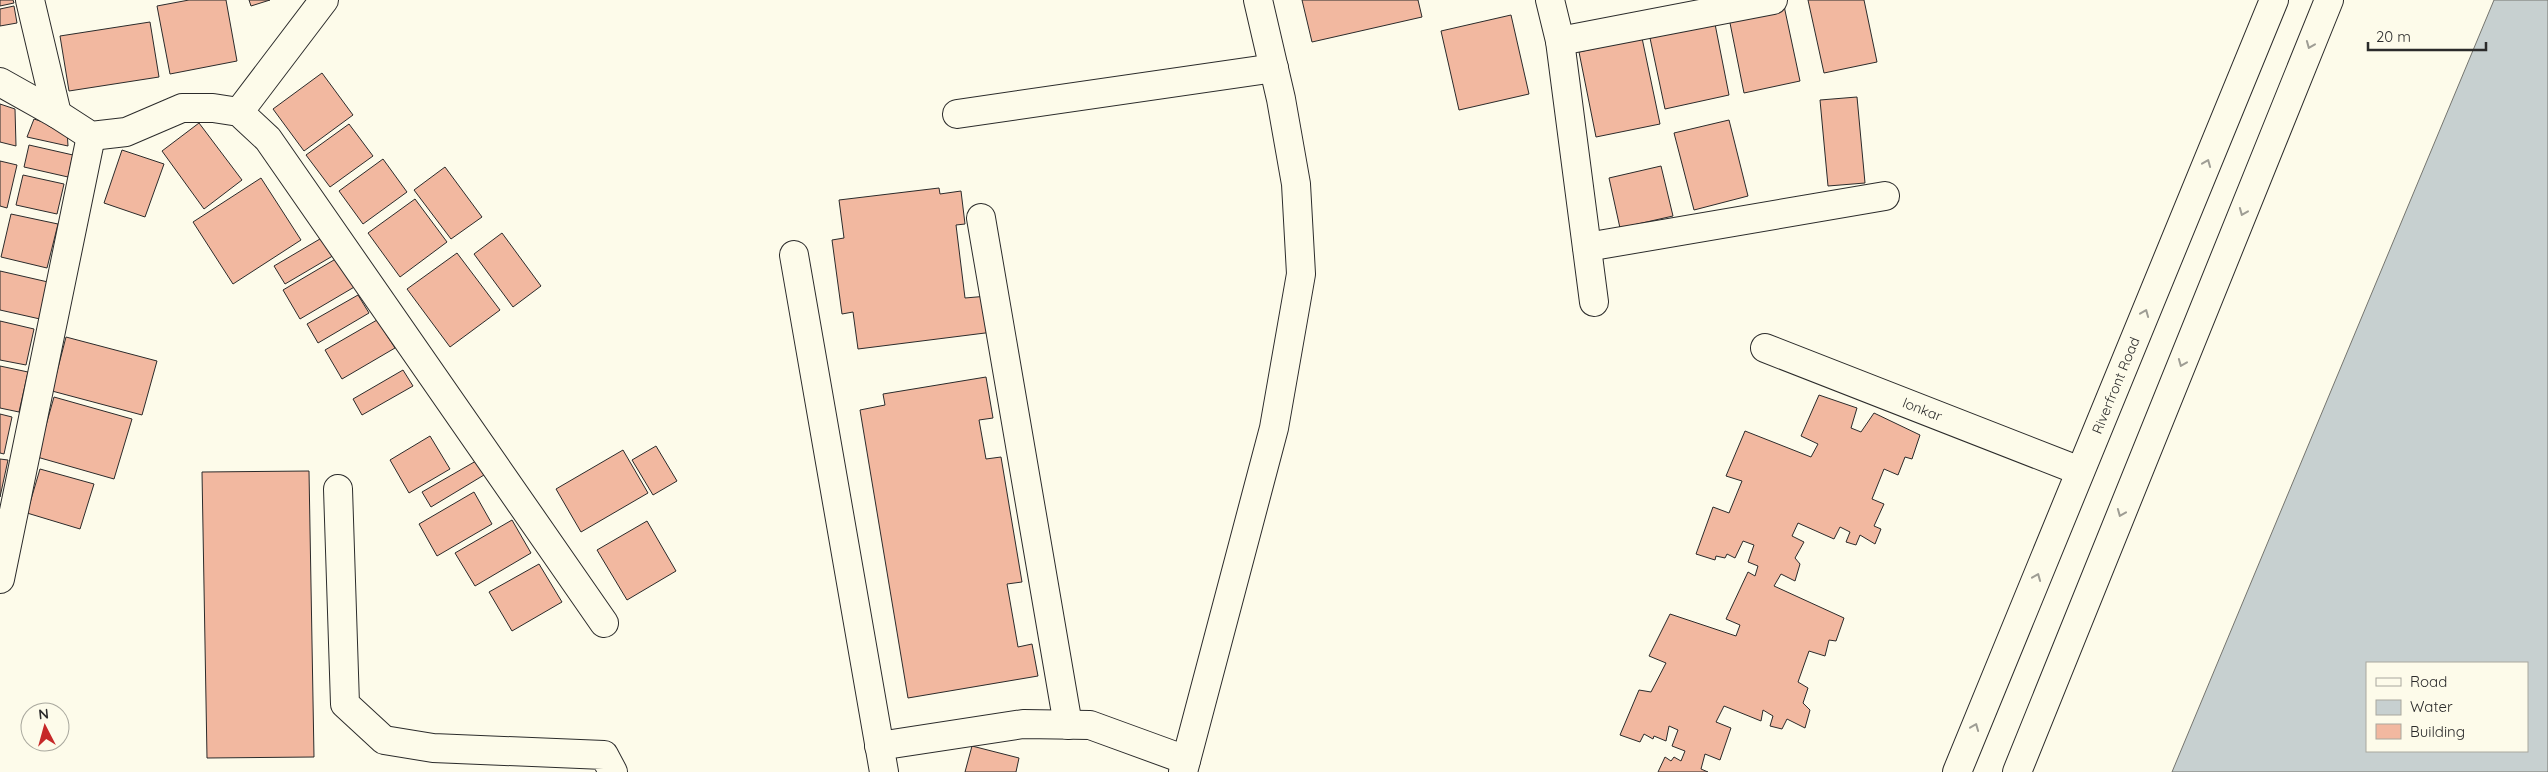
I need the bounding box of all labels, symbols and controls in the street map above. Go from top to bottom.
scale bar [2368,20,2486,52]
text: 20 m [2376,27,2411,46]
one-way arrow [2306,40,2317,49]
one-way arrow [2201,159,2211,168]
one-way arrow [2239,207,2249,216]
one-way arrow [2139,309,2150,318]
street label: Riverfront Road [2088,334,2144,436]
one-way arrow [2178,358,2188,367]
street label: lonkar [1900,394,1945,426]
one-way arrow [2117,509,2127,517]
one-way arrow [2031,573,2041,582]
legend [2366,662,2528,752]
text: Road [2410,672,2447,691]
text: Water [2410,697,2453,716]
north arrow [20,702,70,752]
text: N [38,705,50,724]
text: Building [2410,722,2465,741]
one-way arrow [1969,723,1979,732]

